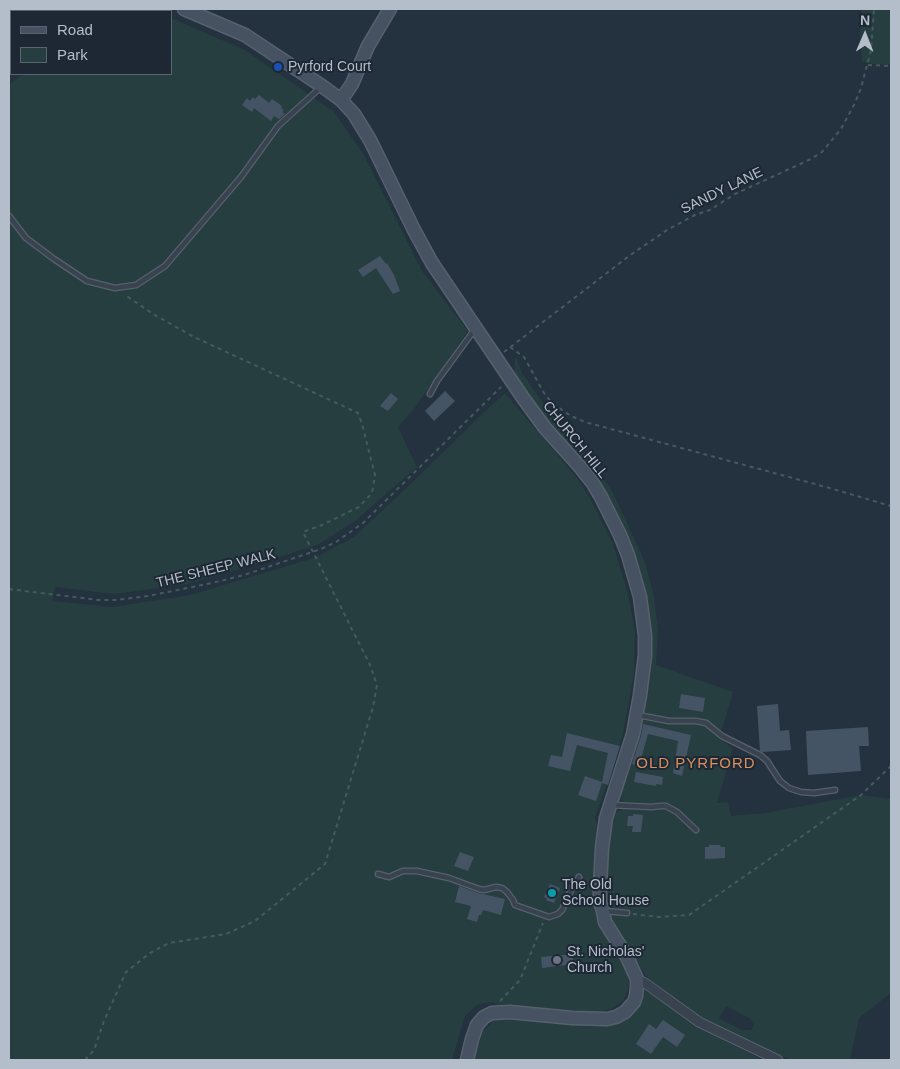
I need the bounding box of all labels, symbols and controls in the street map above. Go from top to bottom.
legend [10,10,172,75]
north arrow [840,10,890,60]
text: N [860,12,870,28]
text: Road [57,21,93,38]
text: Park [57,46,88,63]
place label: Pyrford Court [288,59,371,75]
marker: Pyrford Court [272,61,284,73]
street label: SANDY LANE [678,164,766,218]
street label: CHURCH HILL [539,398,611,482]
street label: THE SHEEP WALK [155,546,277,592]
district label: OLD PYRFORD [635,755,757,773]
place label: The Old School House [562,877,649,910]
marker: The Old School House [546,887,558,899]
place label: St. Nicholas' Church [567,944,644,976]
marker: St. Nicholas' Church [551,954,563,966]

